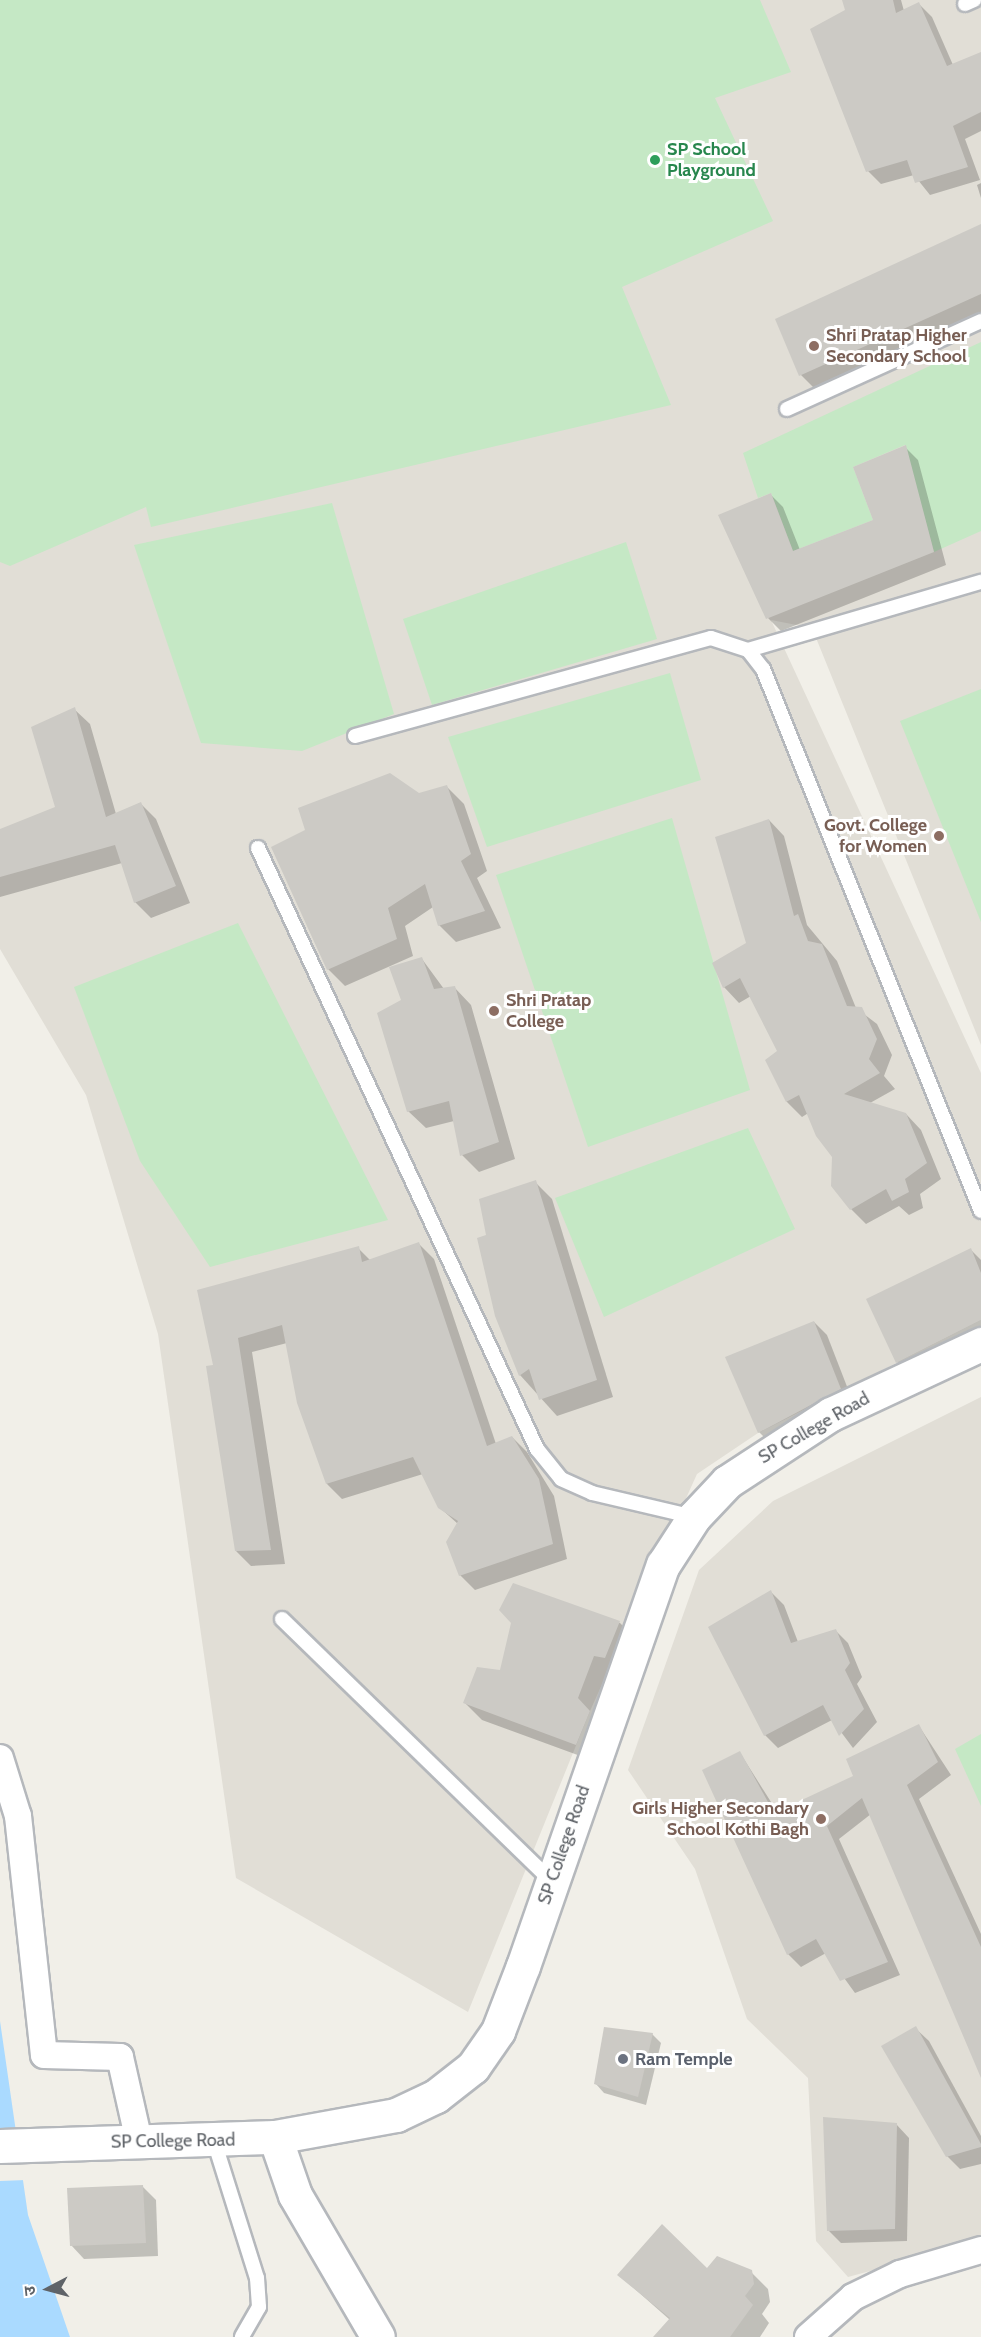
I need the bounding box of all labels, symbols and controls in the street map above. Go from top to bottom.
place label: SP School Playground [667,139,756,182]
marker: SP School Playground [648,153,662,167]
place label: Shri Pratap Higher Secondary School [826,325,967,368]
marker: Shri Pratap Higher Secondary School [807,339,821,353]
place label: Govt. College for Women [824,815,927,858]
marker: Govt. College for Women [932,829,946,843]
place label: Shri Pratap College [506,990,591,1032]
marker: Shri Pratap College [487,1004,501,1018]
street label: SP College Road [755,1388,873,1468]
street label: SP College Road [534,1783,594,1907]
place label: Girls Higher Secondary School Kothi Bagh [632,1798,809,1840]
marker: Girls Higher Secondary School Kothi Bagh [814,1812,828,1826]
place label: Ram Temple [635,2048,733,2070]
marker: Ram Temple [616,2052,630,2066]
street label: SP College Road [111,2129,235,2153]
north arrow [18,2259,78,2319]
text: उ [20,2285,40,2297]

